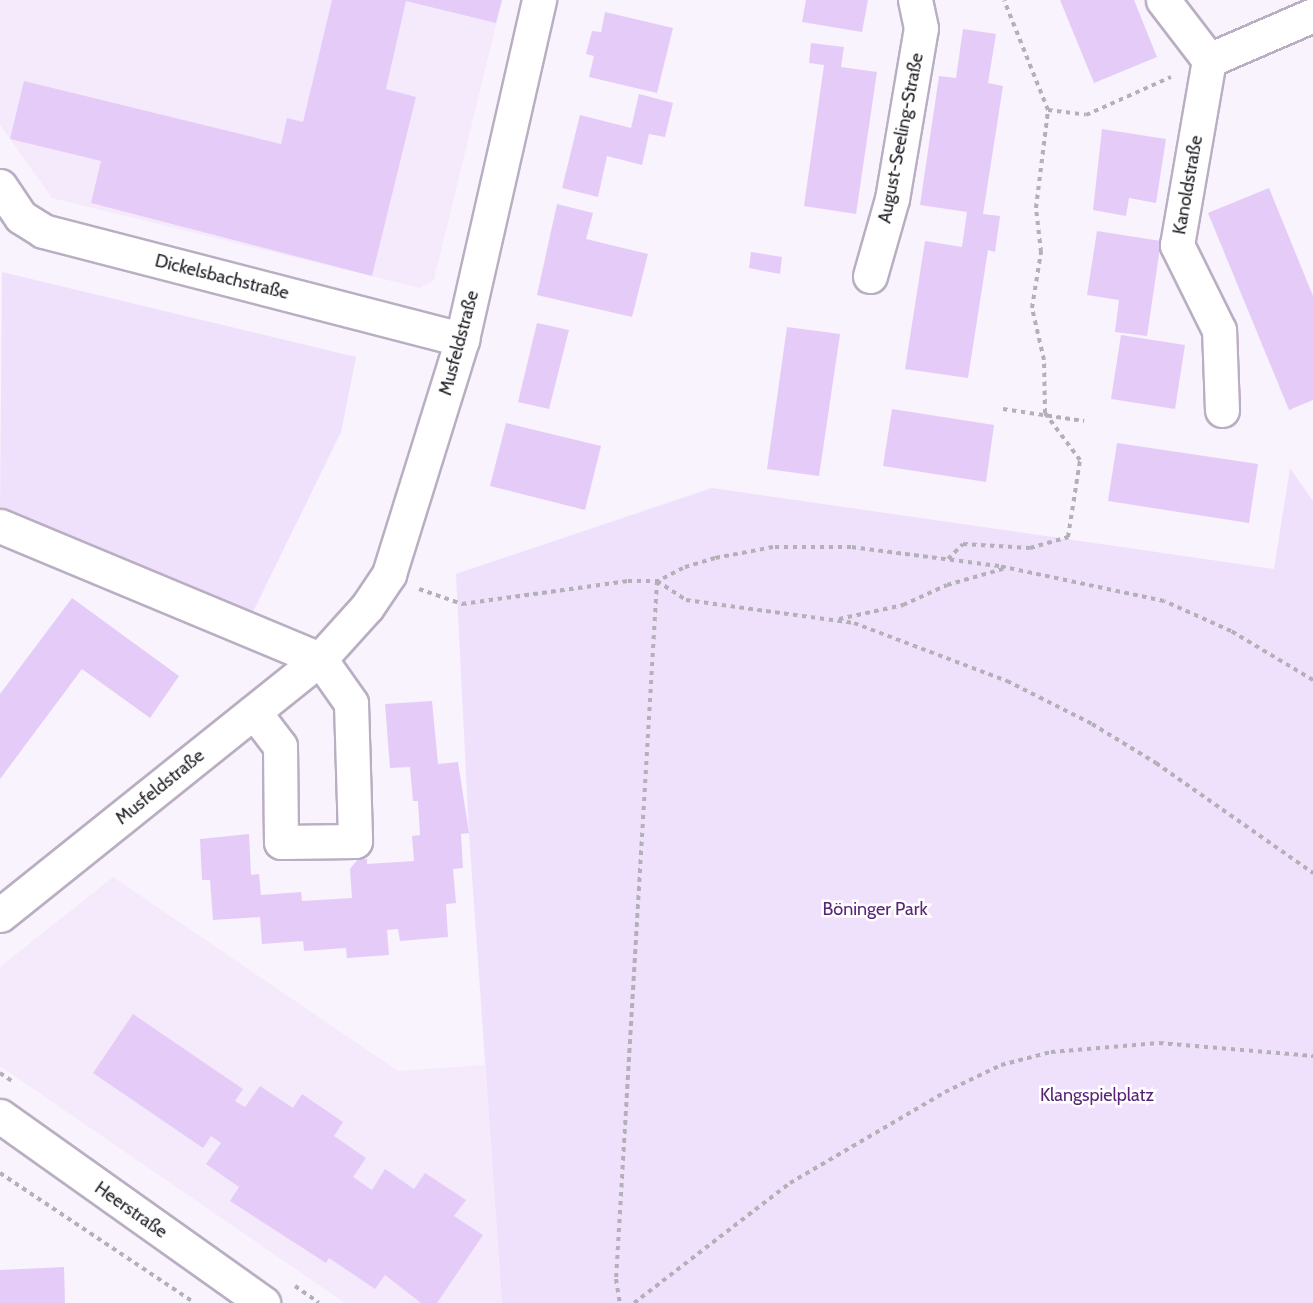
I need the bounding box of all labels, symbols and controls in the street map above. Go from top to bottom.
street label: August-Seeling-Straße [874,51,928,225]
street label: Kanoldstraße [1169,134,1207,236]
street label: Dickelsbachstraße [153,250,291,304]
street label: Musfeldstraße [435,288,483,398]
street label: Musfeldstraße [111,745,209,829]
park label: Böninger Park [823,898,927,920]
park label: Klangspielplatz [1040,1084,1154,1106]
street label: Heerstraße [90,1177,172,1243]

